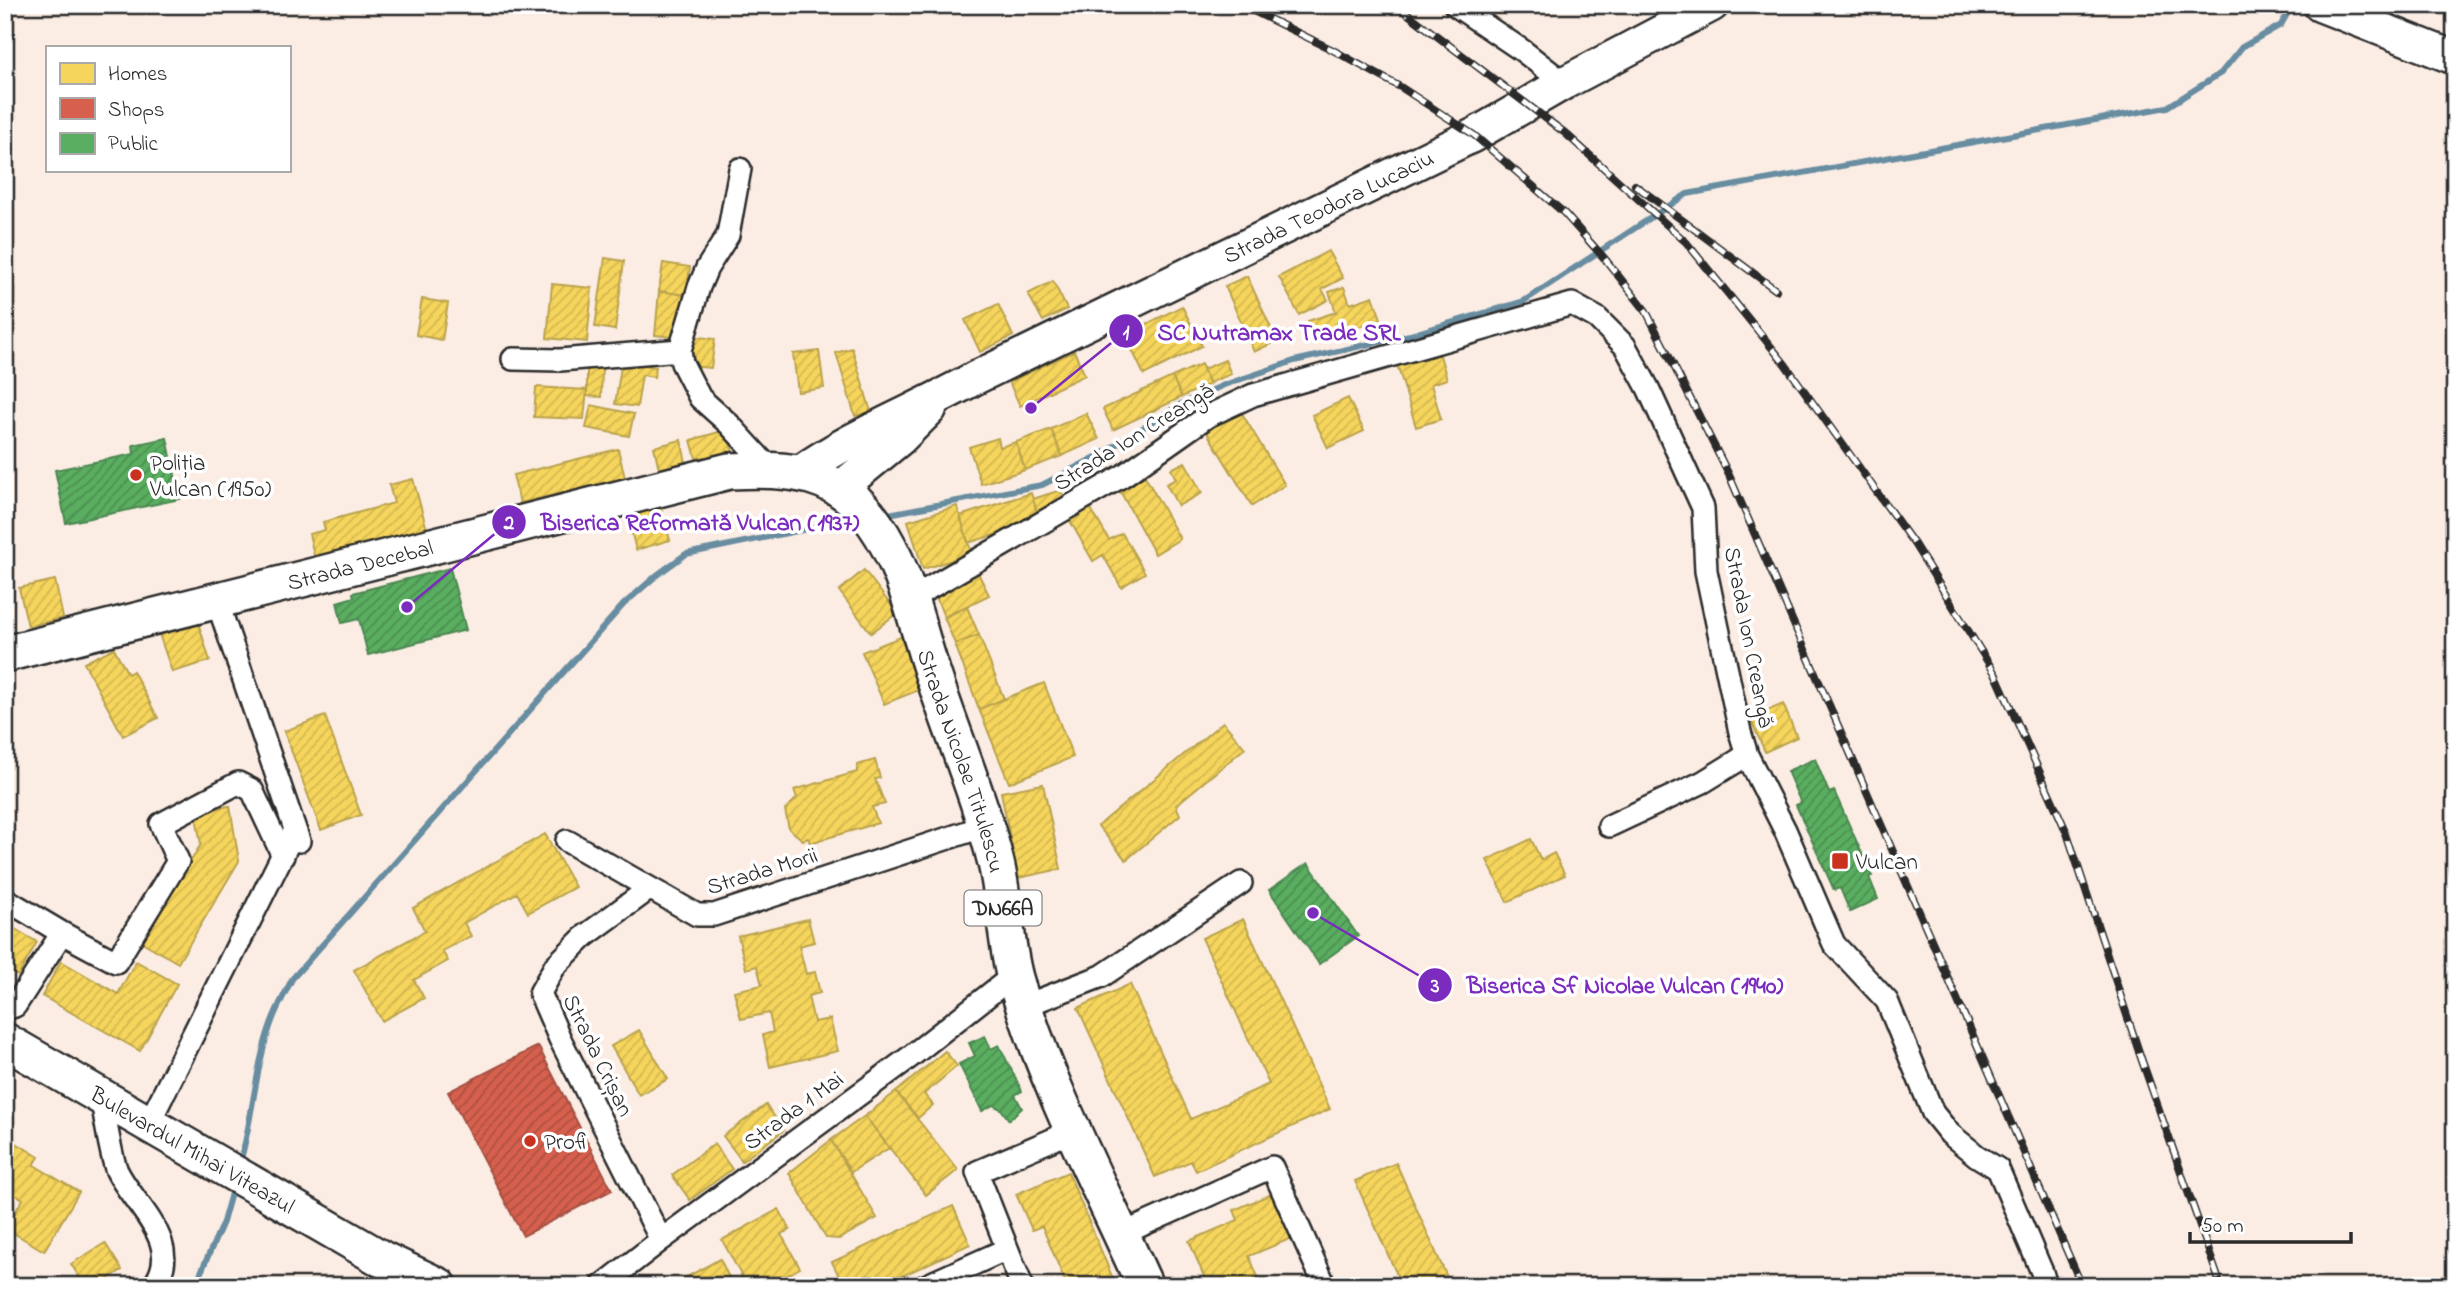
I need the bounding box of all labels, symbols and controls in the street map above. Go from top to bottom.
legend [46,46,290,172]
text: Homes [108,60,168,90]
text: Shops [108,96,165,126]
text: Public [108,130,159,160]
street label: Strada Teodora Lucaciu [1218,143,1440,274]
callout: SC Nutramax Trade SRL [1108,309,1414,354]
text: SC Nutramax Trade SRL [1157,317,1402,352]
text: 1 [1123,319,1130,349]
street label: Strada Ion Creangă [1048,375,1222,502]
place label: Poliția Vulcan (1950) [149,448,272,507]
marker: Poliția Vulcan (1950) [128,467,144,483]
callout: Biserica Reformată Vulcan (1937) [492,499,873,544]
text: Biserica Reformată Vulcan (1937) [540,507,859,542]
text: 2 [503,509,515,539]
street label: Strada Decebal [284,532,437,601]
street label: Strada Ion Creangă [1713,544,1781,731]
street label: Strada Nicolae Titulescu [907,646,1012,876]
street label: Strada Morii [703,840,822,905]
place label: Vulcan [1855,847,1918,880]
marker: Vulcan [1830,851,1850,871]
road number: DN66A [964,890,1042,926]
callout: Biserica Sf Nicolae Vulcan (1940) [1418,962,1798,1007]
text: Biserica Sf Nicolae Vulcan (1940) [1466,970,1783,1005]
text: 3 [1430,972,1440,1002]
street label: Strada Crișan [553,989,641,1123]
street label: Strada 1 Mai [738,1064,851,1160]
street label: Bulevardul Mihai Viteazul [82,1079,300,1224]
place label: Profi [544,1127,590,1160]
marker: Profi [522,1133,538,1149]
scale bar [2190,1200,2352,1244]
text: 50 m [2201,1212,2244,1242]

